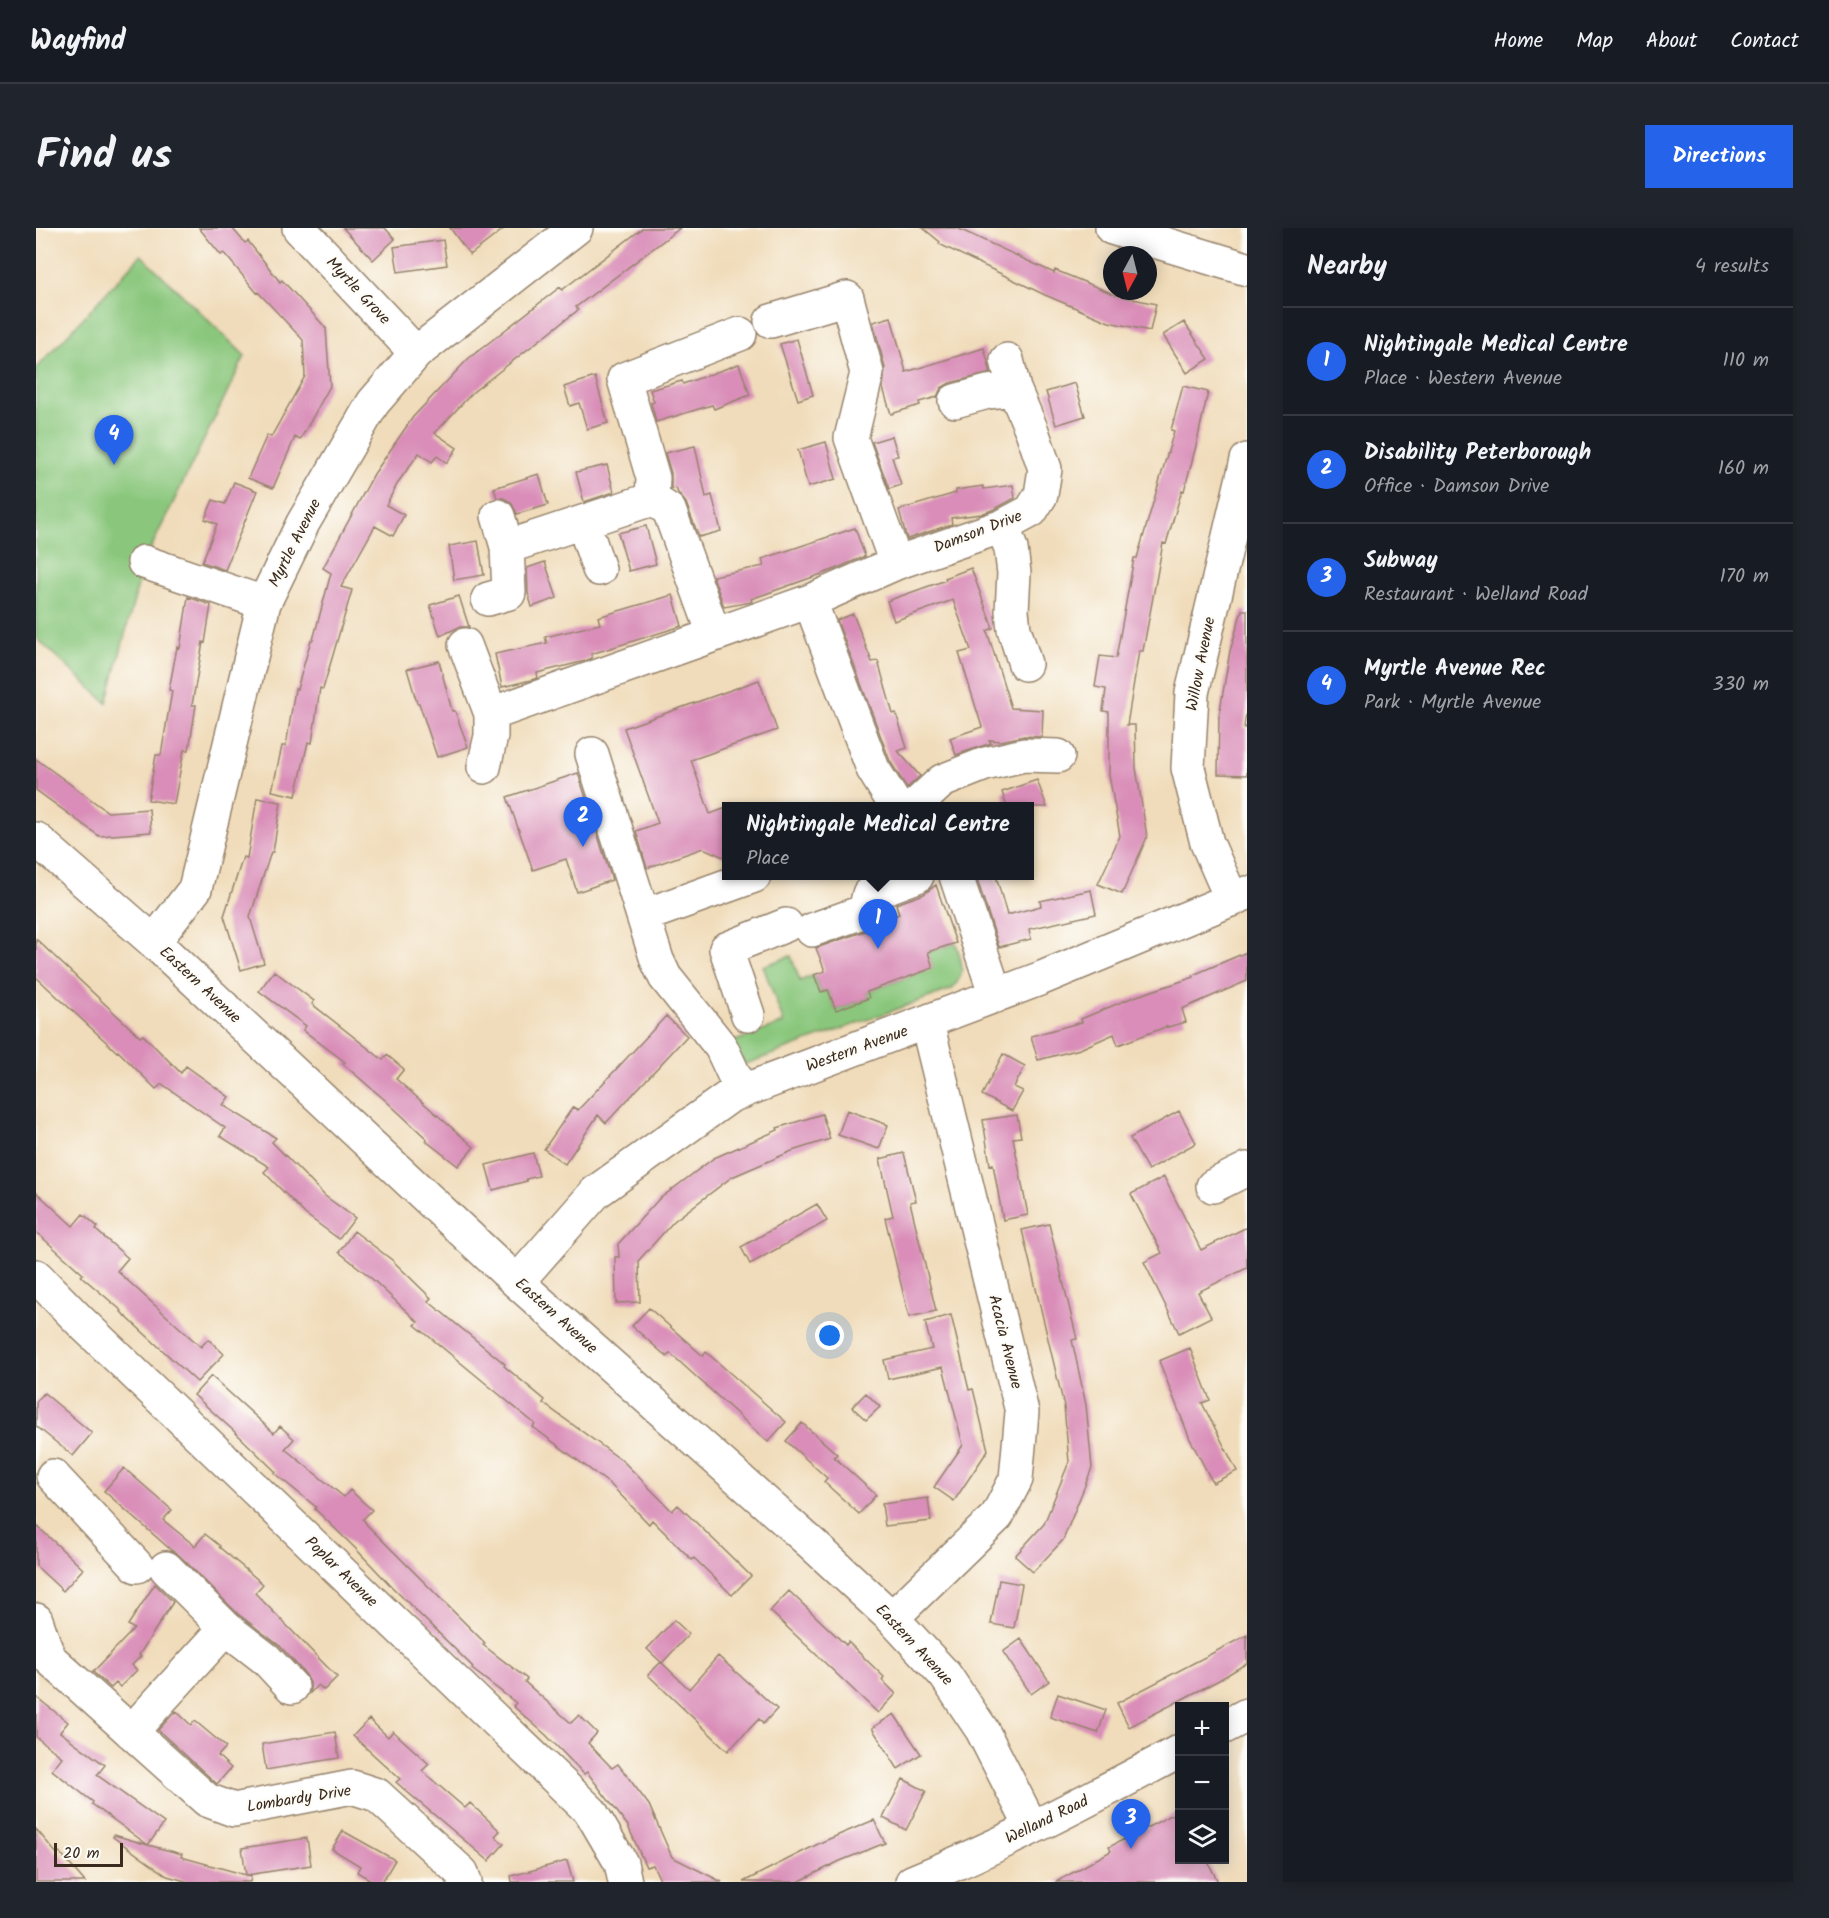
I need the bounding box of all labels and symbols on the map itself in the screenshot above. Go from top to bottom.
north arrow [1103,246,1157,300]
street label: Myrtle Grove [320,251,396,331]
pin: 4 [94,416,134,465]
street label: Myrtle Avenue [262,494,328,592]
street label: Damson Drive [930,504,1026,560]
street label: Willow Avenue [1180,615,1222,713]
pin: 2 [564,798,602,847]
pin: 1 [858,900,898,949]
street label: Eastern Avenue [153,940,247,1030]
street label: Western Avenue [802,1019,912,1079]
street label: Eastern Avenue [509,1272,603,1360]
street label: Acacia Avenue [981,1292,1029,1392]
your location [815,1321,844,1350]
street label: Poplar Avenue [299,1530,383,1614]
street label: Eastern Avenue [869,1598,959,1692]
street label: Lombardy Drive [245,1778,353,1820]
street label: Welland Road [1001,1789,1094,1851]
pin: 3 [1112,1800,1150,1849]
scale bar [54,1840,123,1868]

